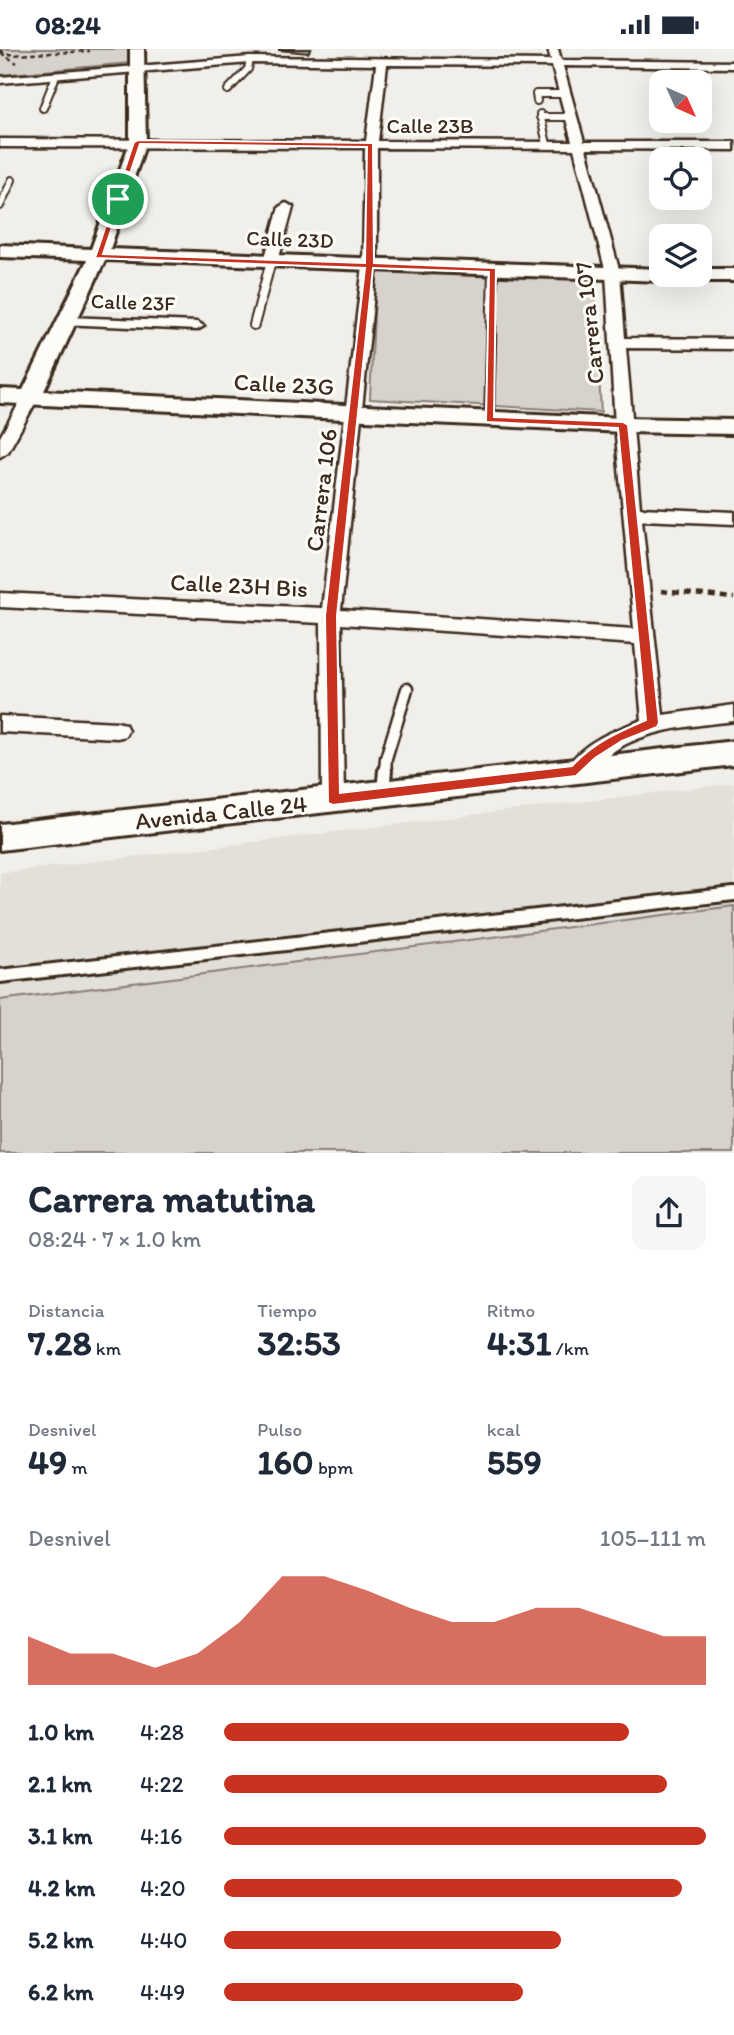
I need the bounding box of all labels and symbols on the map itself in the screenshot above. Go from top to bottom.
north arrow [649,70,712,133]
street label: Calle 23B [386,113,474,138]
pin [88,169,148,229]
street label: Calle 23D [246,225,334,253]
street label: Carrera 107 [568,260,610,386]
street label: Calle 23F [90,288,176,316]
street label: Calle 23G [233,367,335,401]
street label: Carrera 106 [299,427,343,553]
street label: Calle 23H Bis [169,567,309,603]
street label: Avenida Calle 24 [134,789,308,835]

